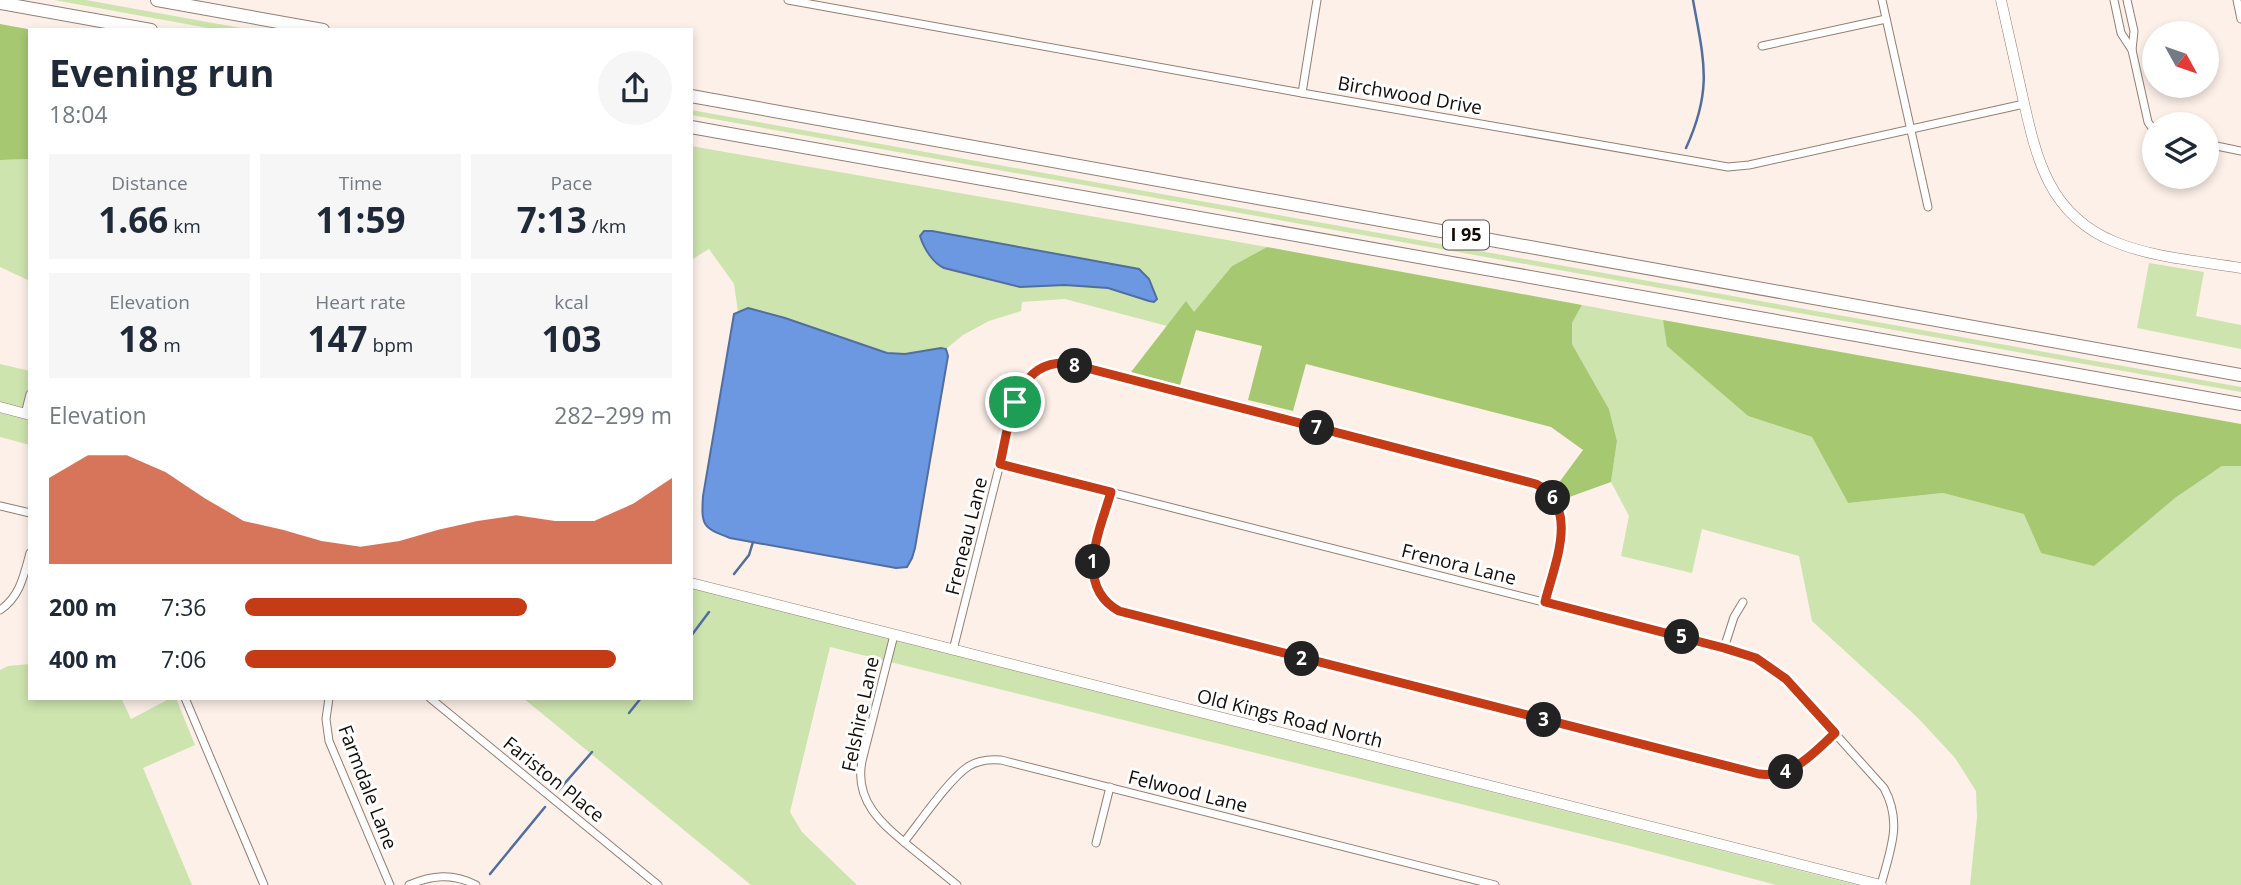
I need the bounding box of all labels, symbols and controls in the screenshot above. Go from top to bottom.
north arrow [2142,21,2219,98]
map controls [2142,21,2219,189]
text: Evening run [49,46,274,98]
button: share [598,51,672,125]
street label: Birchwood Drive [1336,69,1484,121]
text: 18:04 [49,98,108,130]
button: layers [2142,112,2219,189]
text: Distance [111,170,188,196]
text: Time [339,170,382,196]
text: Pace [551,170,592,196]
text: 1.66 [98,196,168,243]
text: 11:59 [315,196,406,243]
text: 7:13 [517,196,587,243]
text: km [168,213,201,239]
text: /km [587,213,626,239]
road number: I 95 [1443,220,1489,249]
text: Elevation [109,289,190,315]
text: Heart rate [315,289,406,315]
text: kcal [554,289,589,315]
text: 18 [118,315,158,362]
text: 147 [308,315,368,362]
text: 103 [541,315,602,362]
text: m [158,332,181,358]
text: bpm [368,332,413,358]
pin: 8 [1058,348,1092,384]
text: 8 [1069,352,1080,378]
pin [985,372,1045,432]
icon: arrive [996,383,1034,421]
text: Elevation [49,399,147,431]
text: 282–299 m [554,399,672,431]
pin: 7 [1300,410,1334,446]
text: 7 [1311,414,1322,440]
street label: Freneau Lane [939,474,993,598]
pin: 6 [1536,480,1570,516]
text: 6 [1547,484,1558,510]
street label: Frenora Lane [1399,537,1519,591]
pin: 1 [1076,544,1110,580]
text: 1 [1087,548,1098,574]
text: 200 m [49,591,117,623]
text: 7:36 [161,591,207,623]
pin: 5 [1664,620,1700,654]
text: 5 [1676,623,1687,649]
pin: 2 [1284,642,1320,676]
text: 400 m [49,643,117,675]
text: 7:06 [161,643,207,675]
text: 2 [1296,645,1307,671]
street label: Felshire Lane [835,654,885,774]
street label: Old Kings Road North [1194,682,1386,754]
pin: 3 [1526,702,1562,738]
text: 3 [1538,706,1549,732]
street label: Farmdale Lane [332,721,404,853]
street label: Fariston Place [498,730,610,828]
pin: 4 [1768,754,1803,790]
text: 4 [1780,758,1791,784]
street label: Felwood Lane [1126,764,1250,818]

